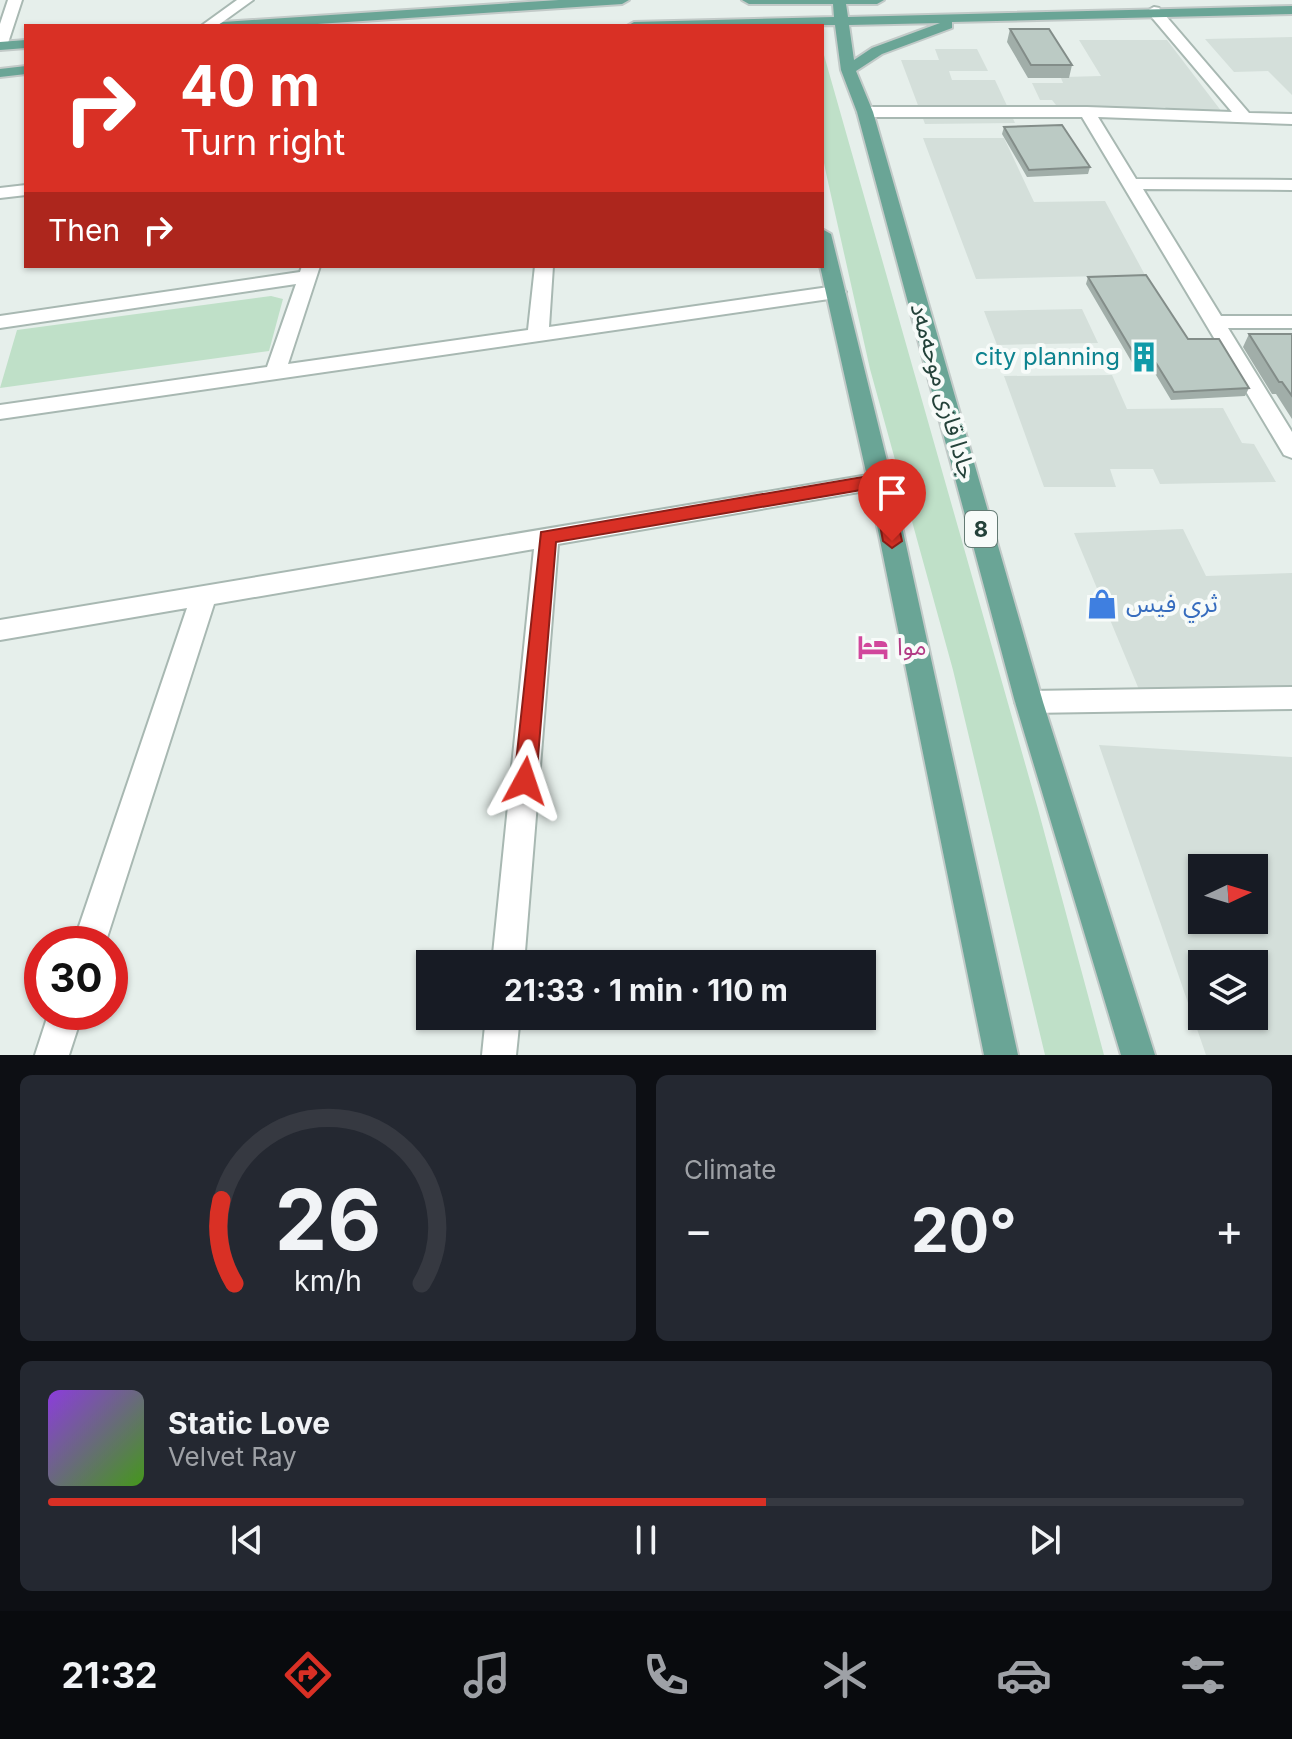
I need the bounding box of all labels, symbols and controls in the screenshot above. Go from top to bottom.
text: 40 m [180,52,320,120]
icon: right [48,56,152,160]
text: Turn right [180,120,345,164]
icon: right [136,208,180,252]
text: Then [48,212,120,248]
street label: جادا قازی موحەمەد [904,299,982,482]
building icon: city planning [1127,340,1161,374]
place label: city planning [975,342,1120,371]
pin [858,459,926,541]
icon: arrive [870,471,914,515]
road number: 8 [965,511,997,547]
shop icon: ثري فيس [1085,587,1119,621]
place label: ثري فيس [1126,589,1218,623]
hotel icon: موا [856,630,890,664]
place label: موا [897,632,927,661]
position arrow [483,739,567,823]
north arrow [1188,854,1268,934]
map controls [1188,854,1268,1030]
speed limit sign: 30 [24,926,128,1030]
button: layers [1188,950,1268,1030]
text: 21:33 · 1 min · 110 m [504,972,788,1008]
text: Climate [684,1154,776,1185]
text: 26 [275,1169,381,1270]
text: 20° [911,1194,1017,1266]
text: − [684,1203,713,1257]
text: + [1215,1203,1244,1257]
text: km/h [294,1263,362,1298]
text: Static Love [168,1405,330,1441]
text: Velvet Ray [168,1441,297,1472]
icon: previous [225,1518,269,1562]
icon: pause [624,1518,668,1562]
icon: next [1023,1518,1067,1562]
icon: directions [280,1647,336,1703]
icon: music [459,1647,515,1703]
icon: phone [638,1647,694,1703]
icon: climate [817,1647,873,1703]
icon: car [996,1647,1052,1703]
icon: filters [1175,1647,1231,1703]
text: 21:32 [61,1653,158,1697]

